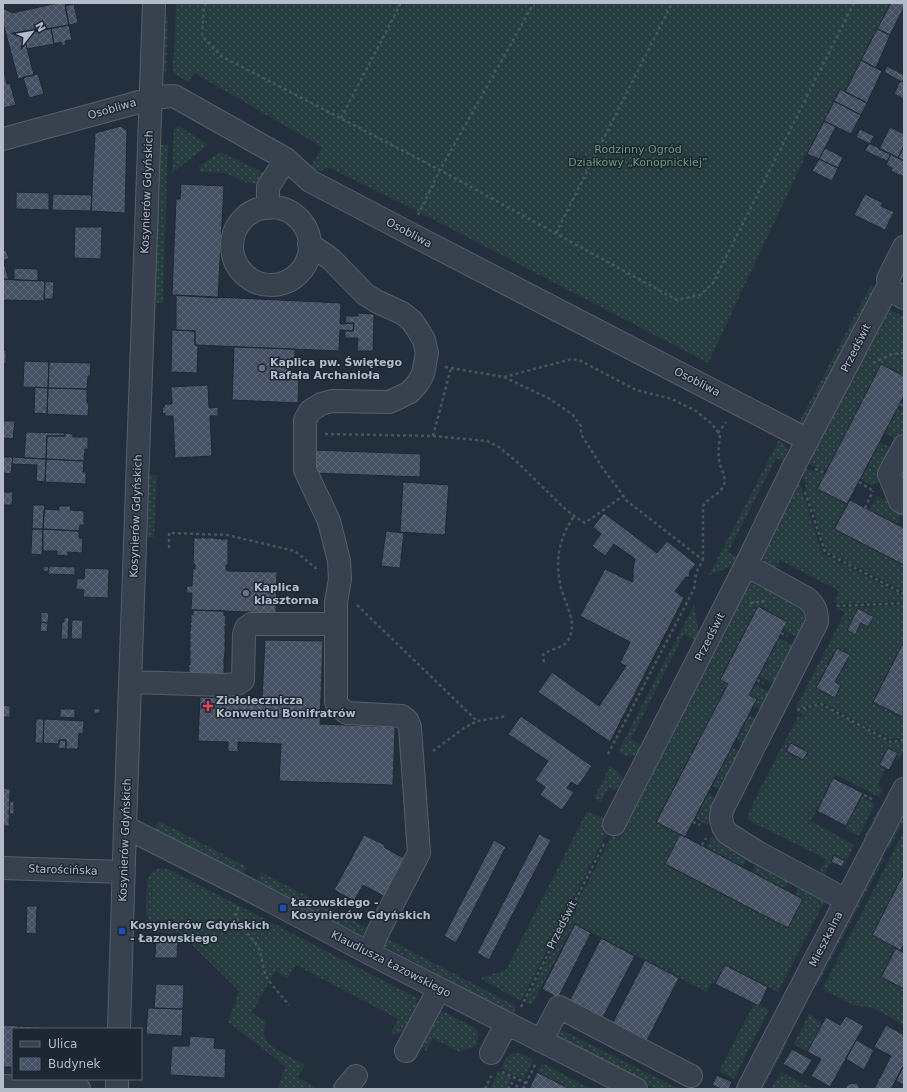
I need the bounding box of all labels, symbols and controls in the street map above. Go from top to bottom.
north arrow [12,12,52,52]
text: N [32,20,48,34]
street label: Osobliwa [86,96,138,122]
street label: Kosynierów Gdyńskich [138,130,156,254]
park label: Rodzinny Ogród Działkowy „Konopnickiej” [568,143,708,169]
street label: Osobliwa [384,216,434,250]
street label: Przedświt [838,321,874,374]
place label: Kaplica pw. Świętego Rafała Archanioła [270,356,402,382]
marker: Kaplica pw. Świętego Rafała Archanioła [257,363,267,373]
street label: Osobliwa [672,365,722,399]
street label: Kosynierów Gdyńskich [127,454,145,578]
place label: Kaplica klasztorna [254,581,319,607]
marker: Kaplica klasztorna [241,588,251,598]
street label: Przedświt [692,610,728,663]
place label: Ziołolecznicza Konwentu Bonifratrów [216,694,356,720]
marker: Ziołolecznicza Konwentu Bonifratrów [203,701,213,711]
street label: Kosynierów Gdyńskich [116,778,134,902]
street label: Starościńska [28,862,98,878]
place label: Łazowskiego - Kosynierów Gdyńskich [290,896,431,922]
street label: Przedświt [544,898,580,951]
marker: Łazowskiego - Kosynierów Gdyńskich [278,903,288,913]
street label: Mieszkalna [806,909,846,969]
place label: Kosynierów Gdyńskich - Łazowskiego [130,919,270,945]
marker: Kosynierów Gdyńskich - Łazowskiego [117,926,127,936]
street label: Klaudiusza Łazowskiego [329,928,453,1000]
legend [12,1028,142,1080]
text: Ulica [48,1037,77,1051]
text: Budynek [48,1057,101,1071]

